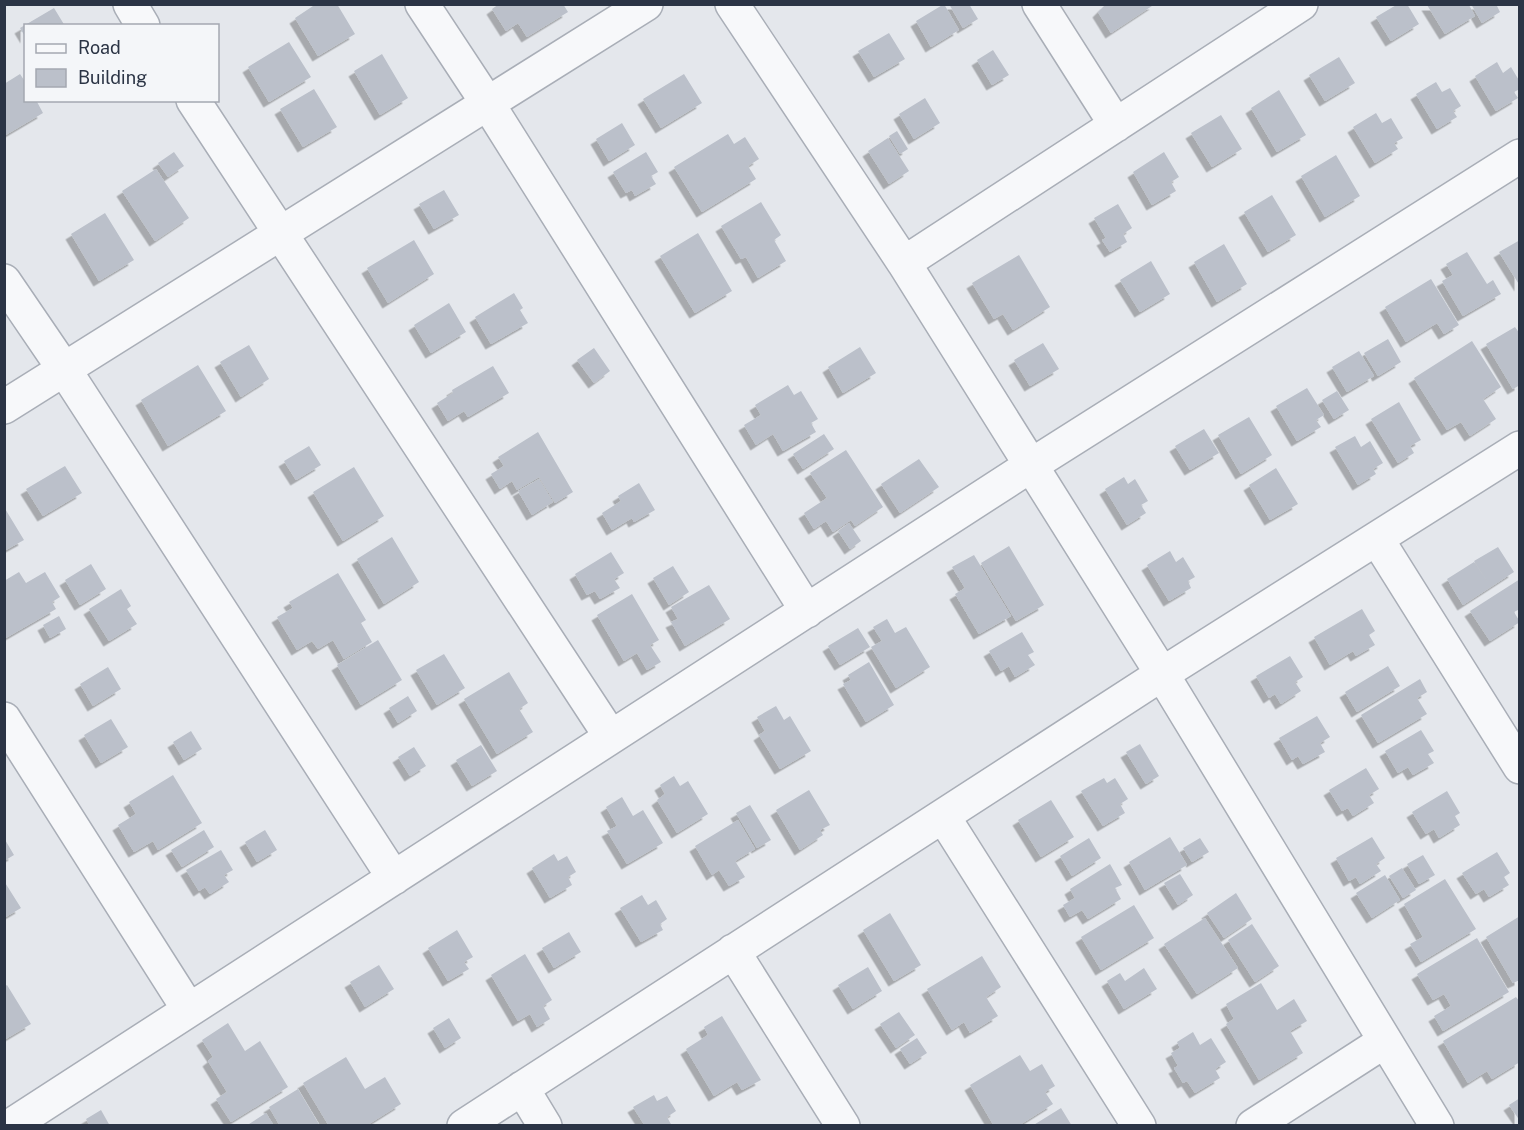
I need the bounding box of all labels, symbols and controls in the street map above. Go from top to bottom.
legend [24,24,219,102]
text: Road [78,37,121,58]
text: Building [78,67,147,88]

